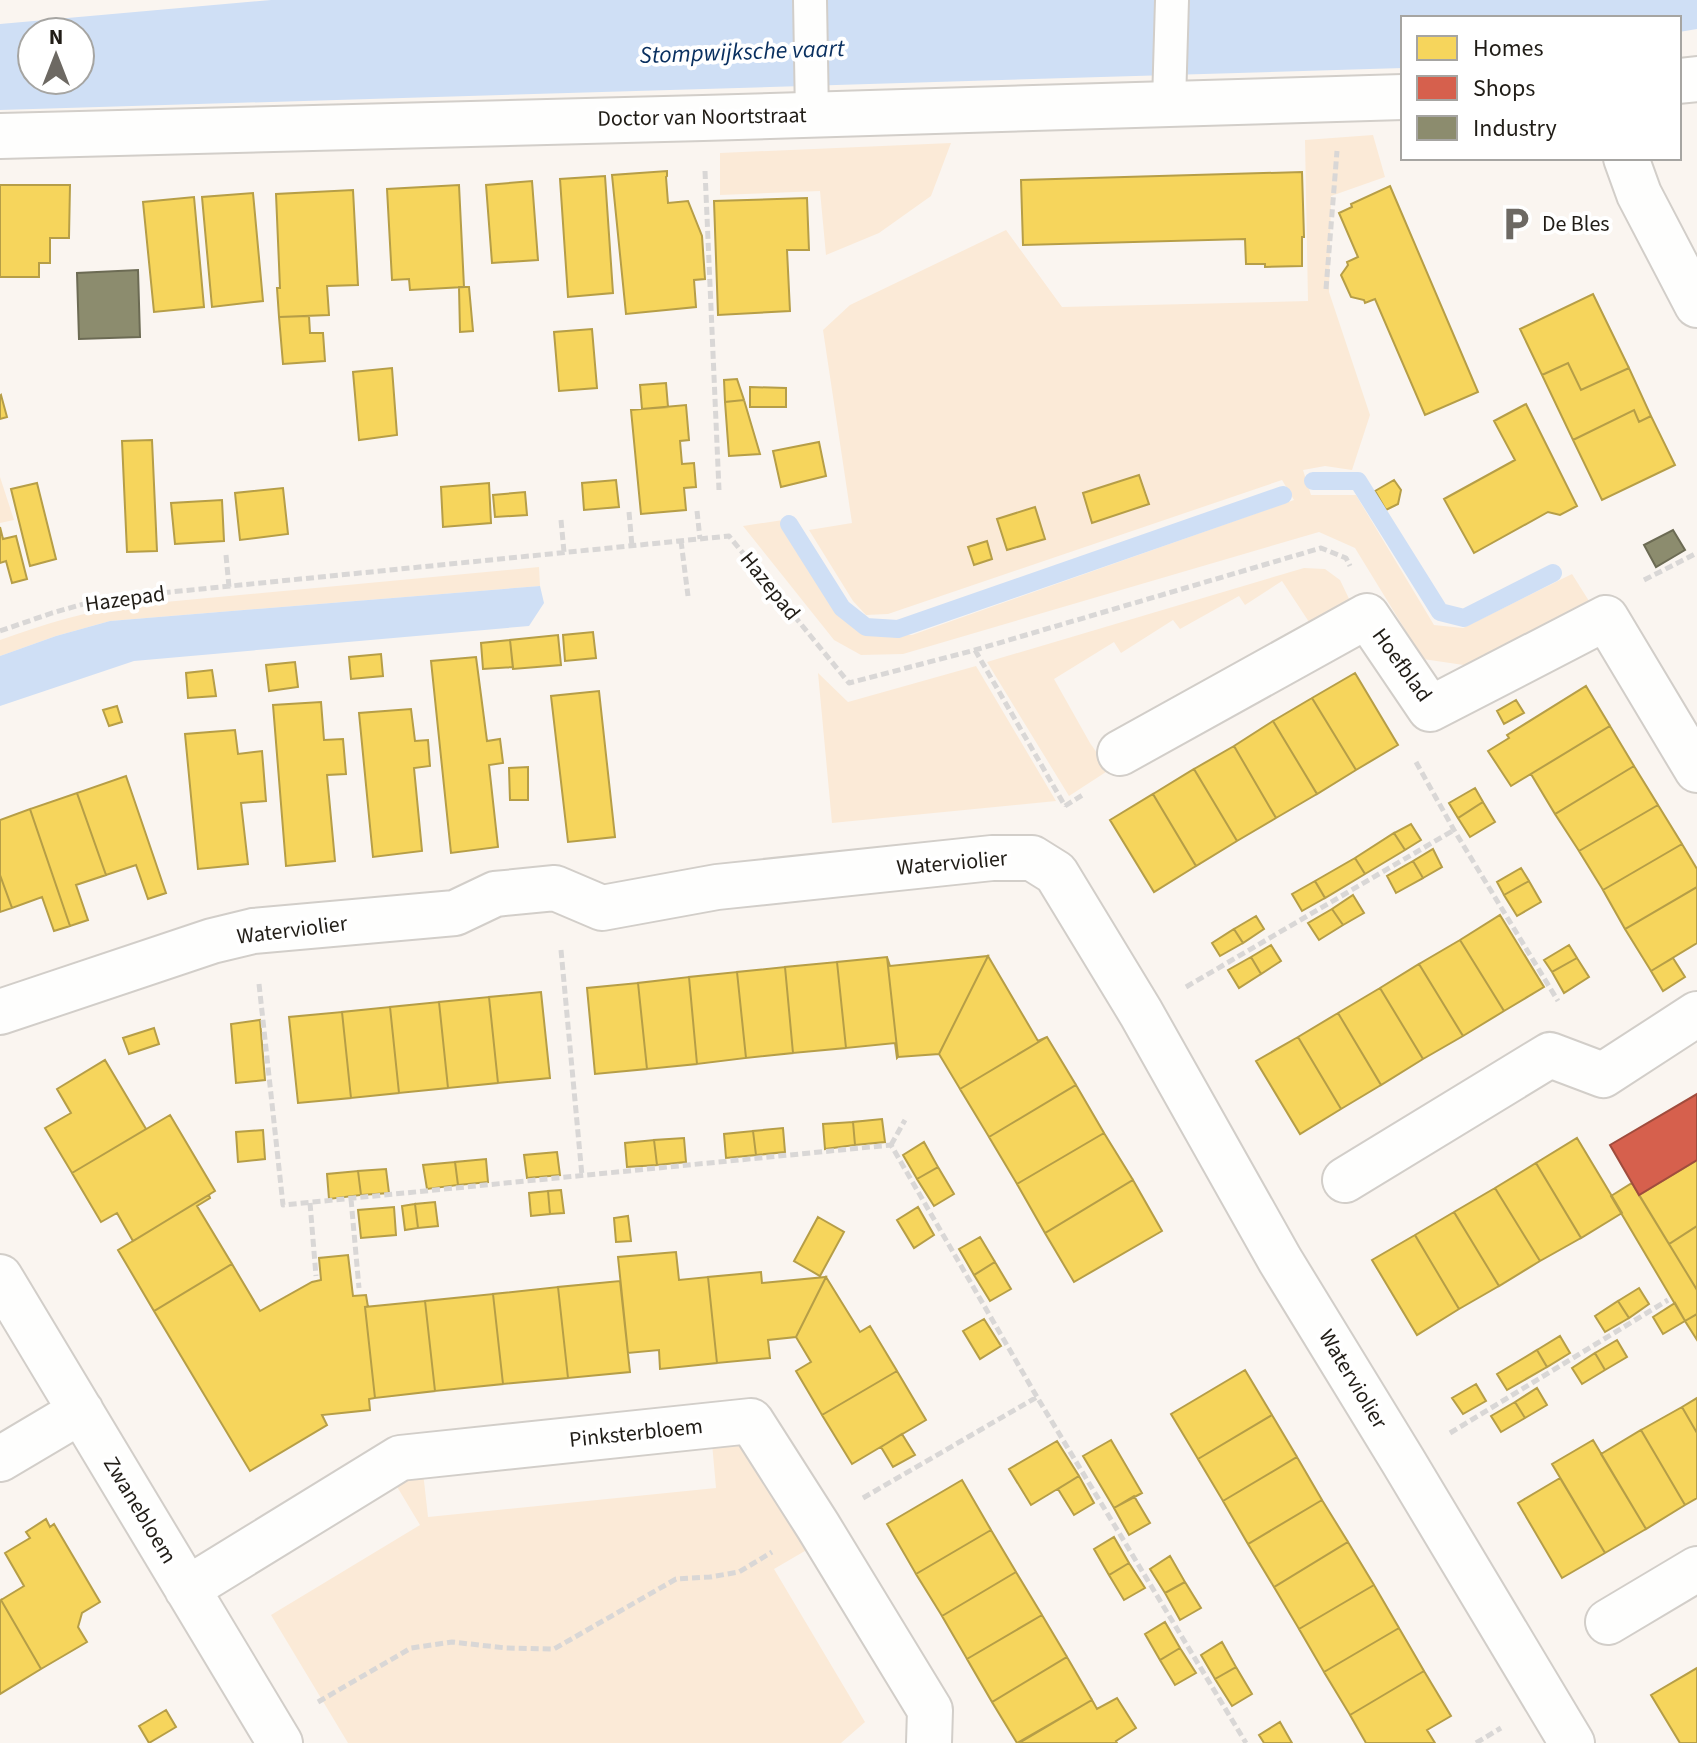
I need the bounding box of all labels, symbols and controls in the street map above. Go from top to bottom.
north arrow [16,16,96,96]
legend [1401,16,1681,160]
text: N [49,21,63,53]
water label: Stompwijksche vaart [639,31,846,73]
text: Homes [1473,31,1544,66]
text: Shops [1473,71,1535,106]
street label: Doctor van Noortstraat [597,99,807,135]
text: Industry [1473,111,1557,146]
parking icon: De Bles [1497,205,1535,243]
place label: De Bles [1542,208,1610,240]
street label: Hazepad [732,545,808,627]
street label: Hazepad [83,578,167,620]
street label: Hoefblad [1364,621,1440,709]
street label: Waterviolier [895,842,1009,884]
street label: Waterviolier [235,907,349,953]
street label: Waterviolier [1311,1323,1396,1435]
street label: Pinksterbloem [568,1410,704,1456]
street label: Zwanebloem [95,1450,185,1570]

